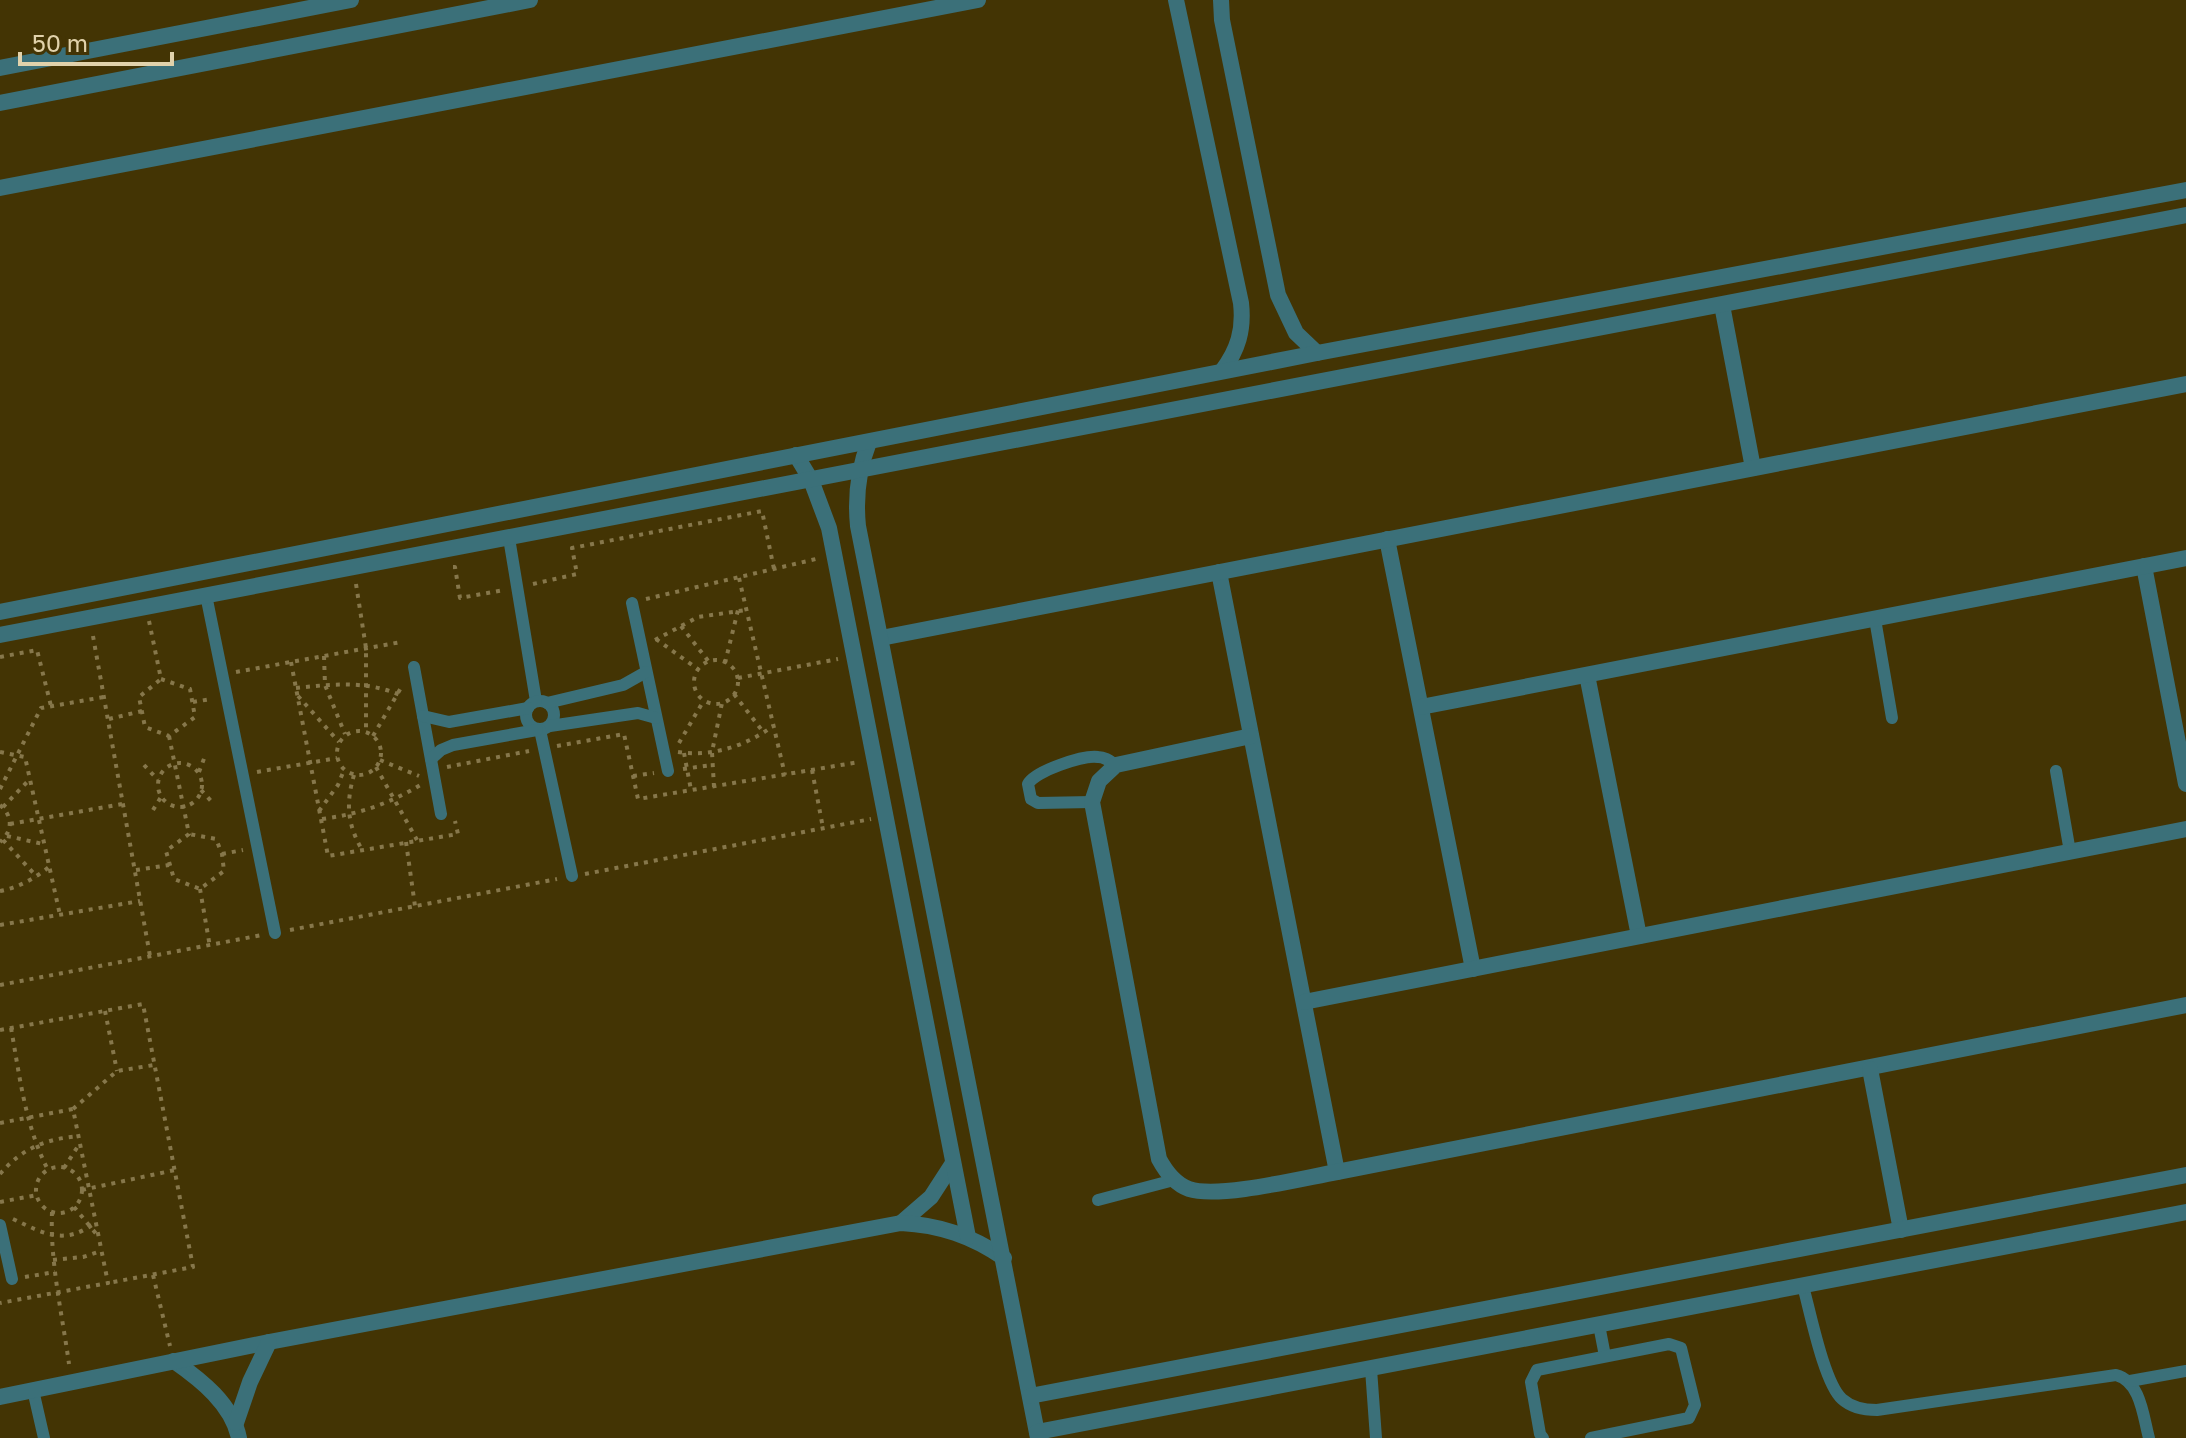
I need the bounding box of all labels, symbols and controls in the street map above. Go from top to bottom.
scale bar [20,16,172,66]
text: 50 m [32,28,88,57]

